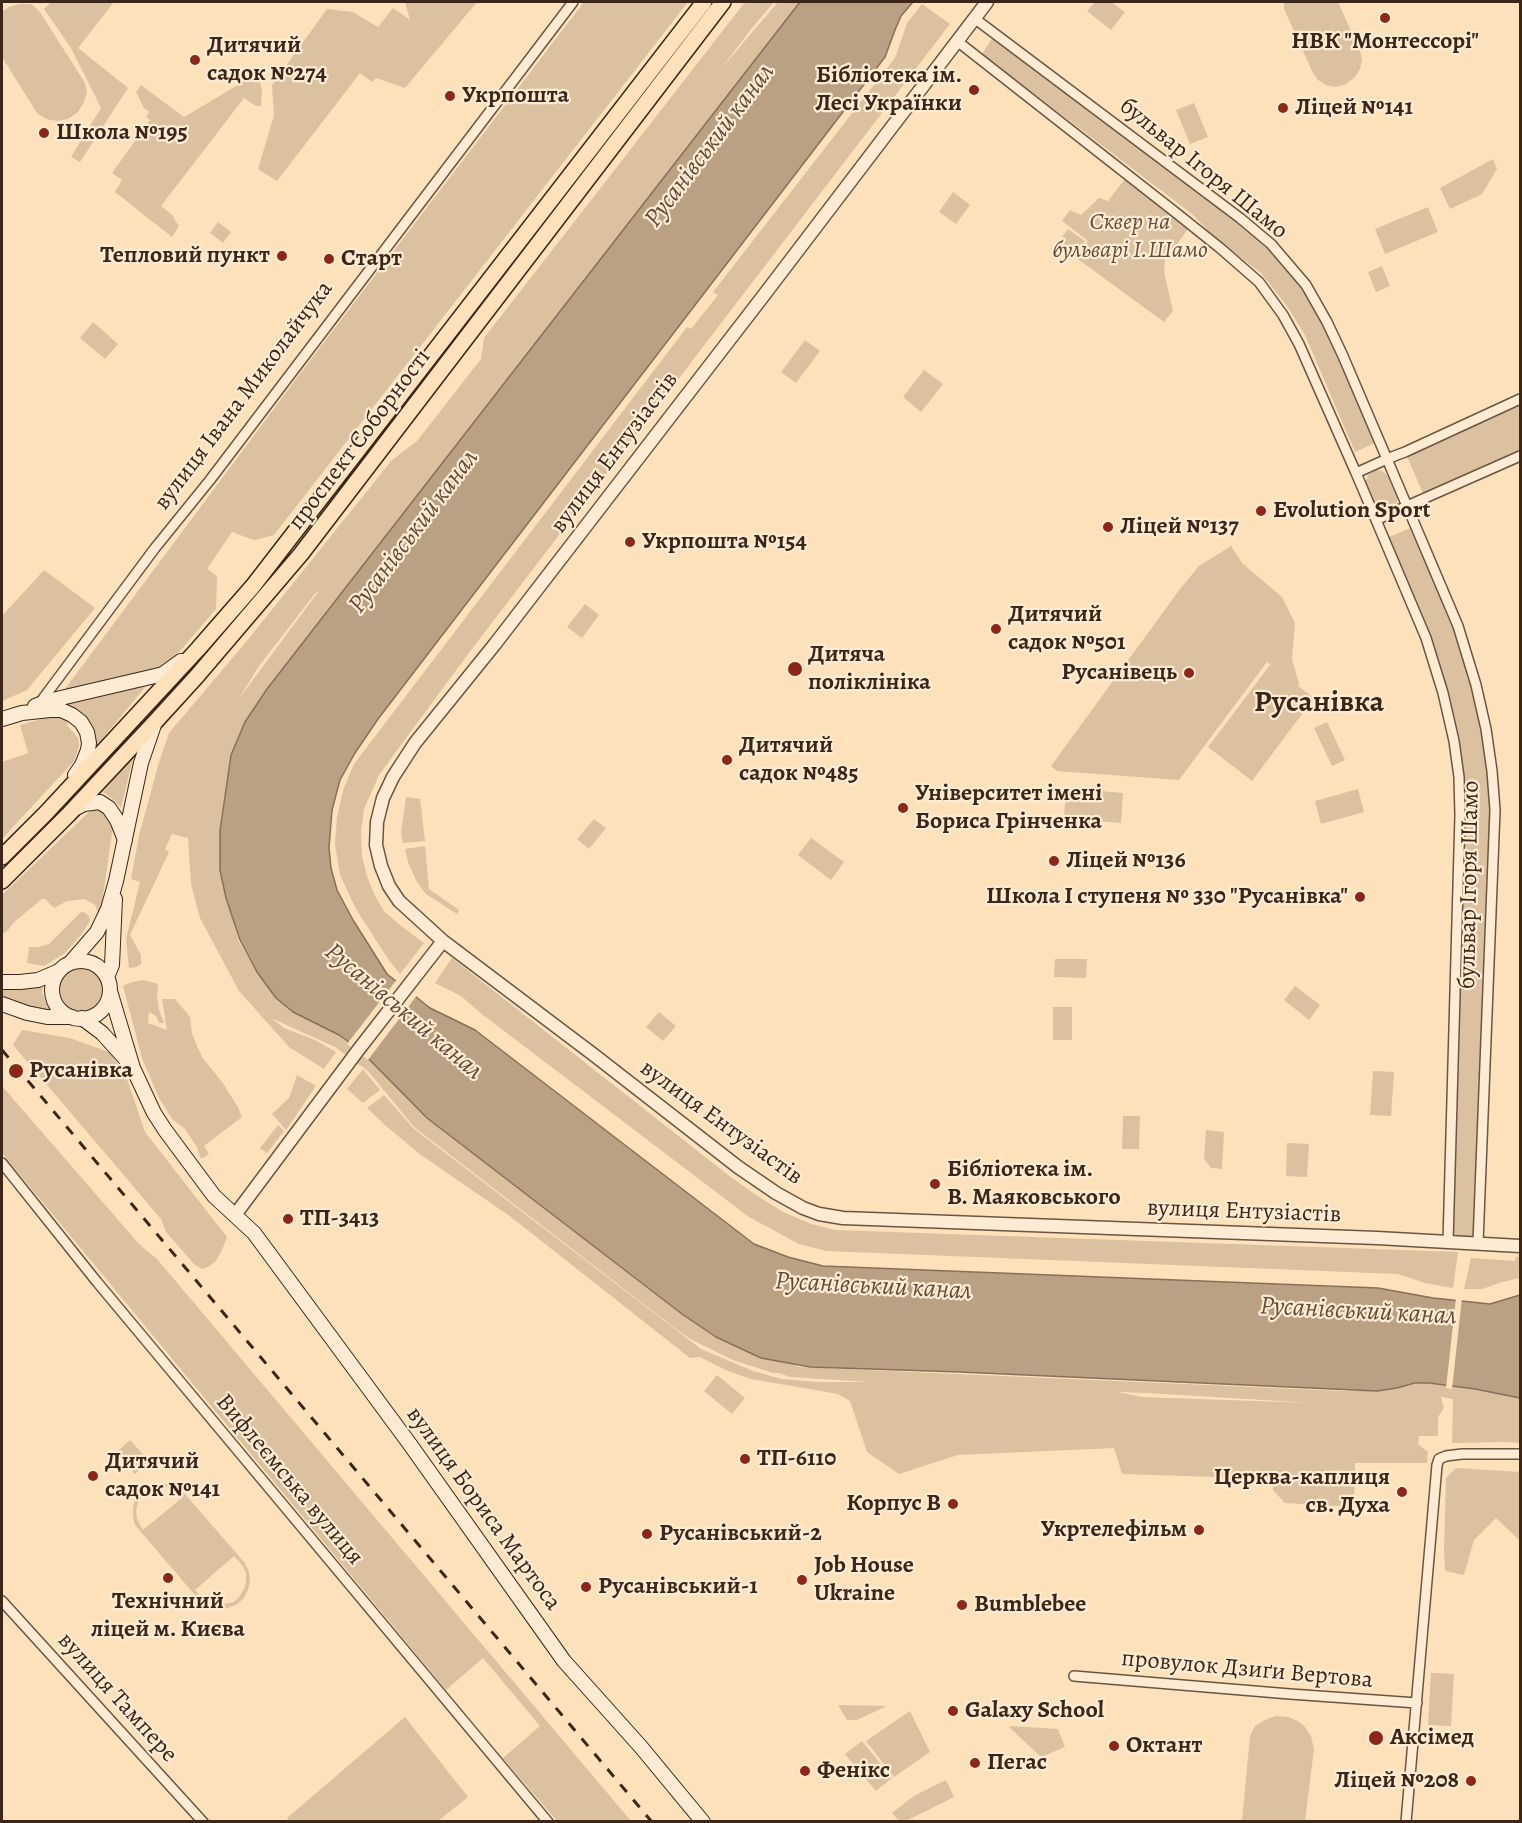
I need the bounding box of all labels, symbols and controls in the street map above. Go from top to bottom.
marker: НВК "Монтессорі" [1378,11,1392,25]
place label: НВК "Монтессорі" [1291,28,1479,56]
place label: Дитячий садок №274 [207,32,327,88]
marker: Дитячий садок №274 [188,53,202,67]
water label: Русанівський канал [638,58,782,234]
place label: Бібліотека ім. Лесі Українки [815,62,962,118]
place label: Укрпошта [462,82,569,110]
marker: Бібліотека ім. Лесі Українки [967,83,981,97]
marker: Укрпошта [443,89,457,103]
street label: бульвар Ігоря Шамо [1113,92,1293,246]
place label: Ліцей №141 [1295,94,1413,122]
marker: Ліцей №141 [1276,101,1290,115]
place label: Школа №195 [56,119,188,147]
marker: Школа №195 [37,126,51,140]
park label: Сквер на бульварі І.Шамо [1052,209,1208,265]
place label: Тепловий пункт [100,242,270,270]
place label: Старт [341,245,402,273]
marker: Тепловий пункт [275,249,289,263]
marker: Старт [322,252,336,266]
street label: вулиця Івана Миколайчука [148,276,340,516]
street label: проспект Соборності [283,344,437,536]
street label: вулиця Ентузіастів [545,367,685,539]
water label: Русанівський канал [342,444,486,620]
place label: Evolution Sport [1273,497,1431,525]
marker: Evolution Sport [1254,504,1268,518]
place label: Ліцей №137 [1120,513,1239,541]
marker: Ліцей №137 [1101,520,1115,534]
place label: Укрпошта №154 [642,528,807,556]
marker: Укрпошта №154 [623,535,637,549]
place label: Дитячий садок №501 [1008,601,1125,657]
marker: Дитячий садок №501 [989,622,1003,636]
place label: Дитяча поліклініка [808,641,931,697]
place label: Русанівець [1061,659,1177,687]
marker: Дитяча поліклініка [786,660,804,678]
marker: Русанівець [1182,666,1196,680]
district label: Русанівка [1254,686,1384,722]
place label: Дитячий садок №485 [739,732,859,788]
marker: Дитячий садок №485 [720,753,734,767]
place label: Університет імені Бориса Грінченка [915,780,1102,836]
street label: бульвар Ігоря Шамо [1454,780,1486,990]
marker: Університет імені Бориса Грінченка [896,801,910,815]
place label: Ліцей №136 [1066,847,1186,875]
marker: Ліцей №136 [1047,854,1061,868]
place label: Школа І ступеня № 330 "Русанівка" [986,883,1348,911]
marker: Школа І ступеня № 330 "Русанівка" [1353,890,1367,904]
water label: Русанівський канал [318,937,488,1087]
street label: вулиця Ентузіастів [634,1054,808,1192]
place label: Русанівка [29,1057,133,1085]
marker: Русанівка [7,1062,25,1080]
place label: Бібліотека ім. В. Маяковського [947,1156,1121,1212]
marker: Бібліотека ім. В. Маяковського [928,1177,942,1191]
street label: вулиця Ентузіастів [1146,1194,1342,1230]
place label: ТП-3413 [300,1205,379,1233]
marker: ТП-3413 [281,1212,295,1226]
water label: Русанівський канал [774,1266,972,1308]
water label: Русанівський канал [1259,1291,1457,1333]
street label: Вифлеємська вулиця [209,1389,369,1571]
street label: вулиця Бориса Мартоса [399,1401,567,1617]
place label: ТП-6110 [757,1445,836,1473]
place label: Дитячий садок №141 [105,1448,220,1504]
marker: ТП-6110 [738,1452,752,1466]
place label: Церква-каплиця св. Духа [1214,1464,1390,1520]
marker: Дитячий садок №141 [86,1469,100,1483]
marker: Церква-каплиця св. Духа [1395,1485,1409,1499]
place label: Корпус В [846,1490,941,1518]
marker: Корпус В [946,1497,960,1511]
place label: Укртелефільм [1041,1516,1187,1544]
place label: Русанівський-2 [659,1520,822,1548]
marker: Укртелефільм [1192,1523,1206,1537]
marker: Русанівський-2 [640,1527,654,1541]
place label: Job House Ukraine [814,1552,914,1608]
marker: Технічний ліцей м. Києва [161,1571,175,1585]
place label: Русанівський-1 [598,1573,758,1601]
marker: Job House Ukraine [795,1573,809,1587]
marker: Русанівський-1 [579,1580,593,1594]
place label: Технічний ліцей м. Києва [91,1588,245,1644]
place label: Bumblebee [974,1591,1086,1619]
marker: Bumblebee [955,1598,969,1612]
street label: вулиця Тампере [51,1627,183,1769]
street label: провулок Дзиґи Вертова [1120,1645,1374,1695]
place label: Galaxy School [965,1697,1104,1725]
marker: Galaxy School [946,1704,960,1718]
place label: Аксімед [1390,1724,1474,1752]
marker: Аксімед [1367,1729,1385,1747]
place label: Октант [1126,1732,1203,1760]
marker: Октант [1107,1739,1121,1753]
place label: Пегас [987,1749,1047,1777]
marker: Пегас [968,1756,982,1770]
place label: Фенікс [817,1757,890,1785]
marker: Фенікс [798,1764,812,1778]
place label: Ліцей №208 [1334,1767,1459,1795]
marker: Ліцей №208 [1464,1774,1478,1788]

